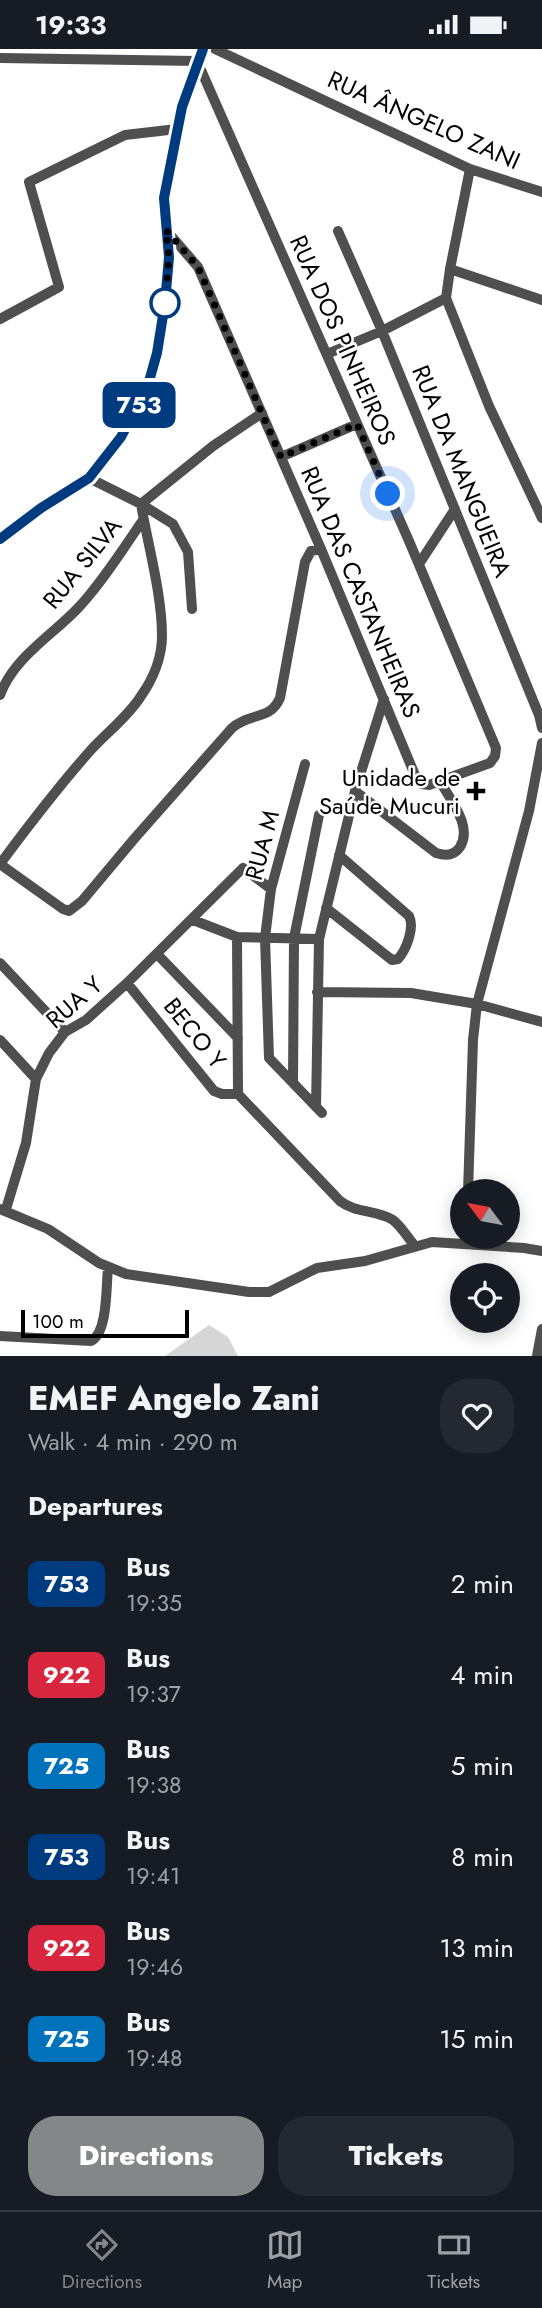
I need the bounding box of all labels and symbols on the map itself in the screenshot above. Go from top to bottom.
street label: RUA ÂNGELO ZANI [322,62,526,178]
street label: RUA DOS PINHEIROS [281,229,405,451]
unlabelled marker [150,288,180,318]
street label: RUA DA MANGUEIRA [403,360,521,582]
line badge: 753 [99,382,179,428]
street label: RUA DAS CASTANHEIRAS [292,461,430,723]
your location [370,476,405,511]
street label: RUA SILVA [34,510,130,616]
place label: Unidade de Saúde Mucuri [319,760,460,823]
marker: Unidade de Saúde Mucuri [466,781,486,801]
street label: RUA M [236,806,288,884]
street label: RUA Y [38,967,110,1037]
street label: BECO Y [155,990,235,1077]
north arrow [450,1179,520,1249]
scale bar [21,1307,189,1339]

